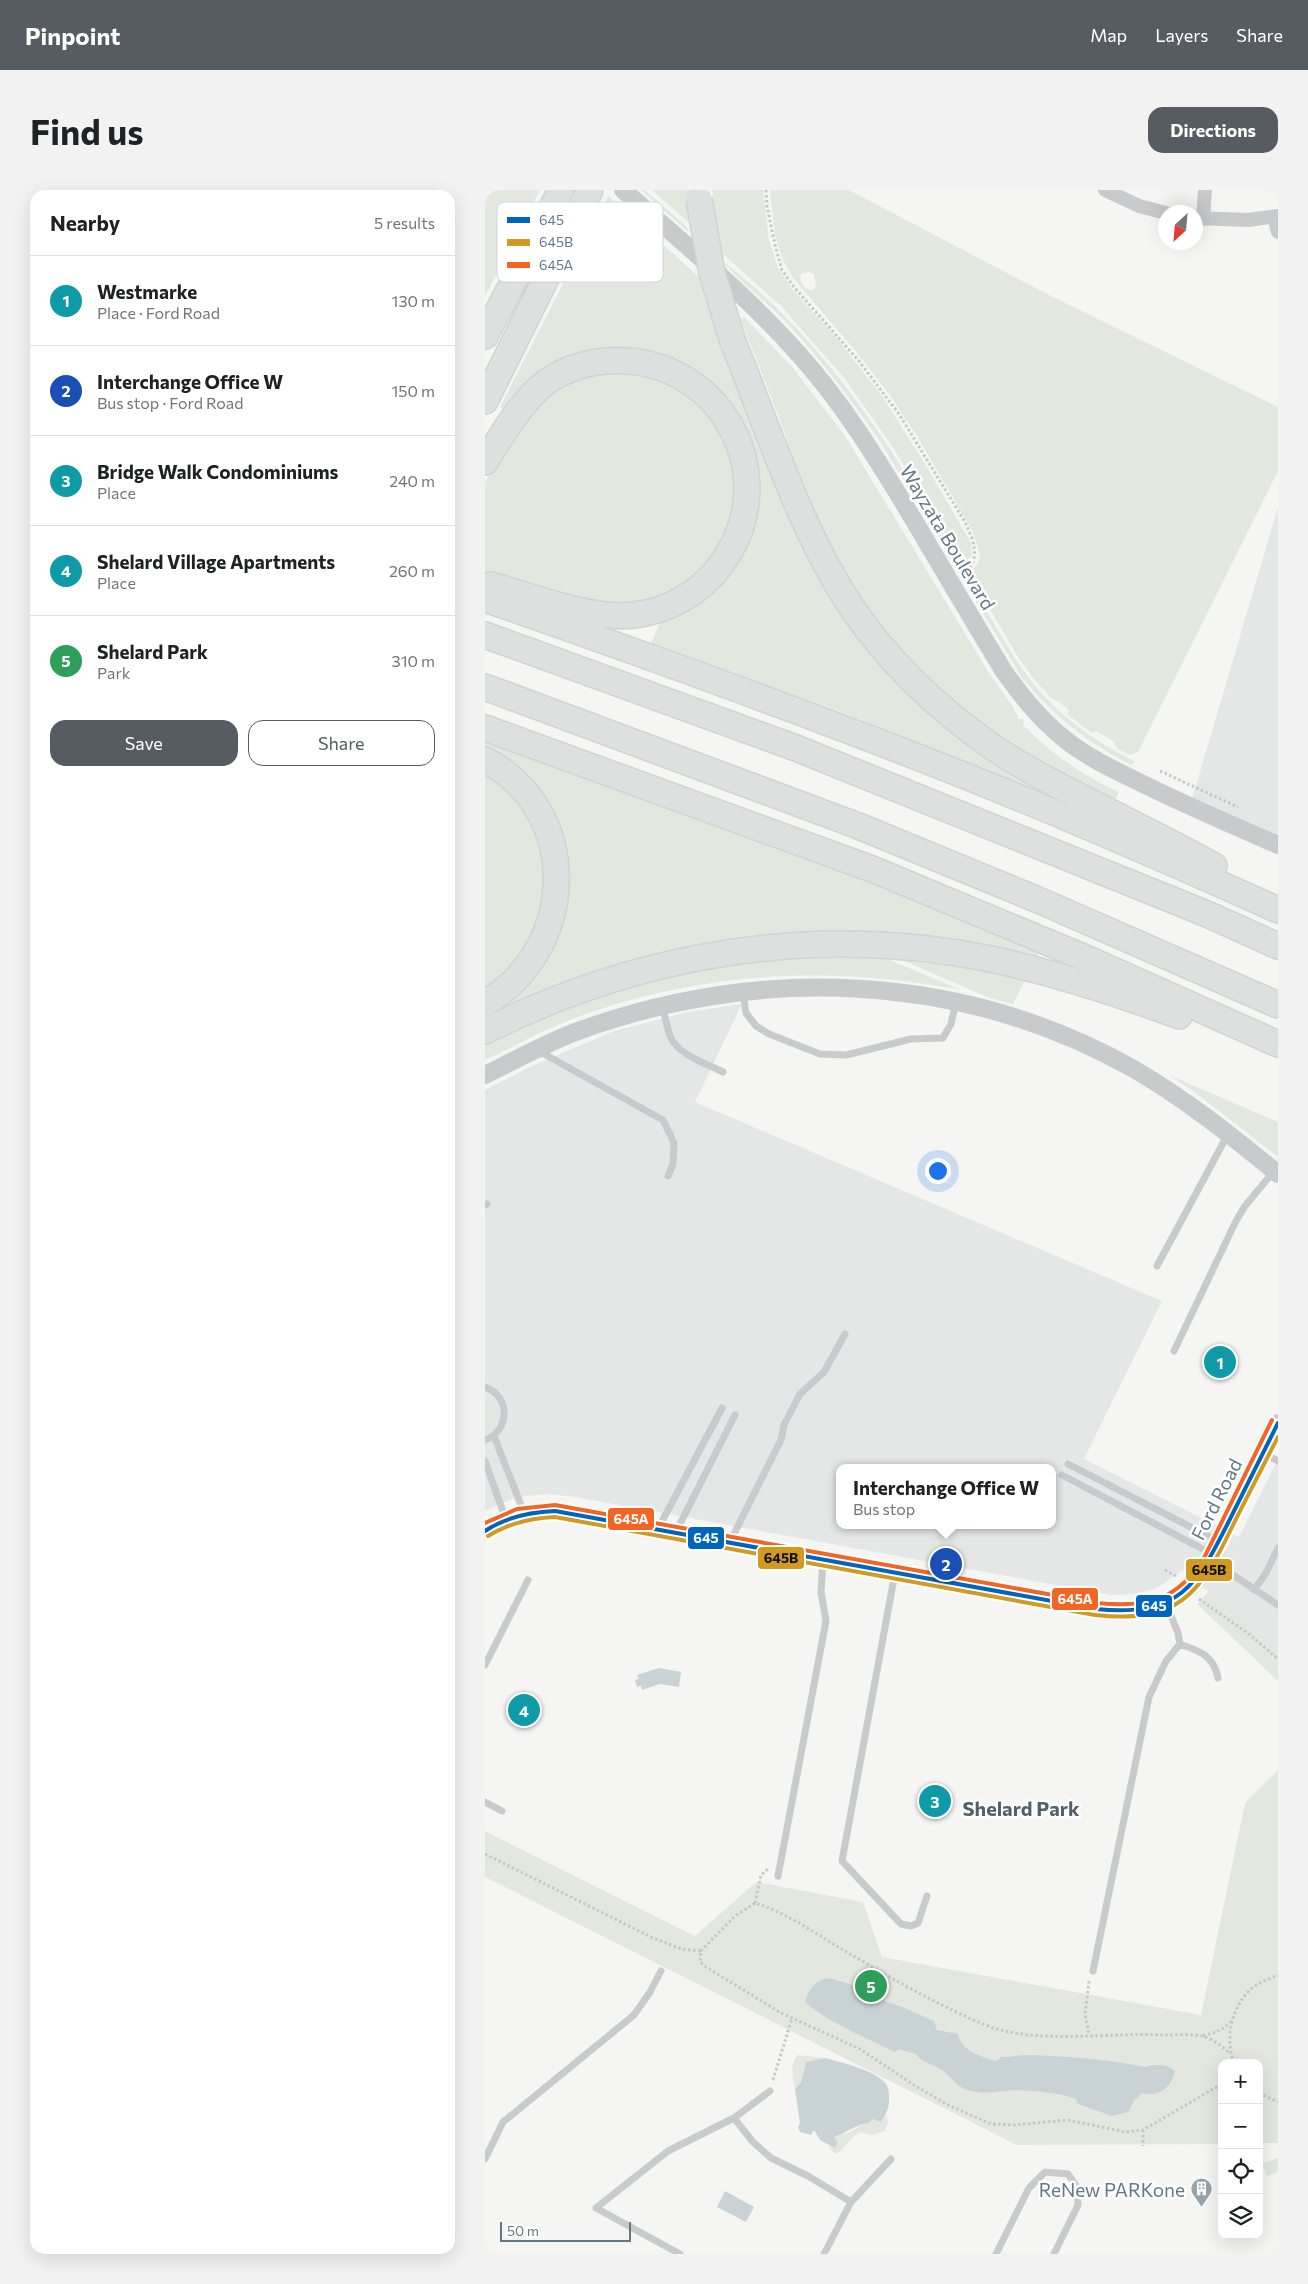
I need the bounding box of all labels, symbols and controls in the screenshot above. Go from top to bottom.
text: Pinpoint [25,21,120,50]
text: Map [1090,24,1127,46]
text: Layers [1155,24,1208,46]
text: Share [1236,24,1283,46]
button: Directions [1148,107,1278,153]
text: Find us [30,109,144,152]
legend [497,202,663,282]
north arrow [1158,205,1203,250]
text: Nearby [50,210,120,235]
text: 645 [539,211,564,228]
text: 5 results [374,213,435,232]
text: 645B [539,233,573,250]
text: 645A [539,256,574,273]
text: Westmarke [97,280,197,303]
text: 1 [62,291,70,310]
text: 130 m [392,291,435,310]
text: Place · Ford Road [97,303,220,322]
text: Interchange Office W [97,370,283,393]
text: 2 [61,381,71,400]
text: 150 m [392,381,435,400]
text: Bus stop · Ford Road [97,393,243,412]
text: Bridge Walk Condominiums [97,460,338,483]
street label: Wayzata Boulevard [896,460,1000,614]
text: 3 [61,471,71,490]
text: 240 m [389,471,435,490]
text: Place [97,483,136,502]
text: Shelard Village Apartments [97,550,335,573]
text: 4 [61,561,71,580]
text: 260 m [389,561,435,580]
text: Place [97,573,136,592]
text: Shelard Park [97,640,208,663]
text: 5 [61,651,71,670]
text: 310 m [392,651,435,670]
text: Park [97,663,130,682]
button: Save [50,720,238,766]
button: Share [248,720,435,766]
your location [925,1158,951,1184]
pin: 1 [1204,1343,1236,1381]
street label: Ford Road [1186,1455,1246,1543]
popup [836,1464,1056,1529]
text: Interchange Office W [853,1476,1039,1499]
text: Bus stop [853,1499,915,1518]
line badge: 645A [607,1507,655,1531]
text: 645A [613,1510,649,1527]
line badge: 645 [687,1526,725,1550]
text: 645 [693,1529,719,1546]
pin: 2 [930,1545,962,1583]
line badge: 645B [757,1546,805,1570]
text: 645B [764,1549,798,1566]
line badge: 645B [1185,1558,1233,1582]
text: 645B [1192,1561,1226,1578]
line badge: 645A [1051,1587,1099,1611]
text: 645A [1057,1590,1093,1607]
line badge: 645 [1135,1594,1173,1618]
text: 645 [1141,1597,1167,1614]
pin: 4 [508,1691,540,1729]
pin: 3 [919,1782,951,1820]
district label: Shelard Park [963,1796,1080,1820]
pin: 5 [855,1967,887,2005]
map controls [1218,2059,1263,2239]
button: + [1218,2059,1263,2104]
button: − [1218,2104,1263,2149]
button: locate [1218,2149,1263,2194]
building icon: ReNew PARKone [1189,2177,1213,2208]
place label: ReNew PARKone [1039,2178,1185,2201]
button: layers [1218,2194,1263,2239]
scale bar [500,2219,631,2242]
text: 50 m [507,2222,539,2239]

